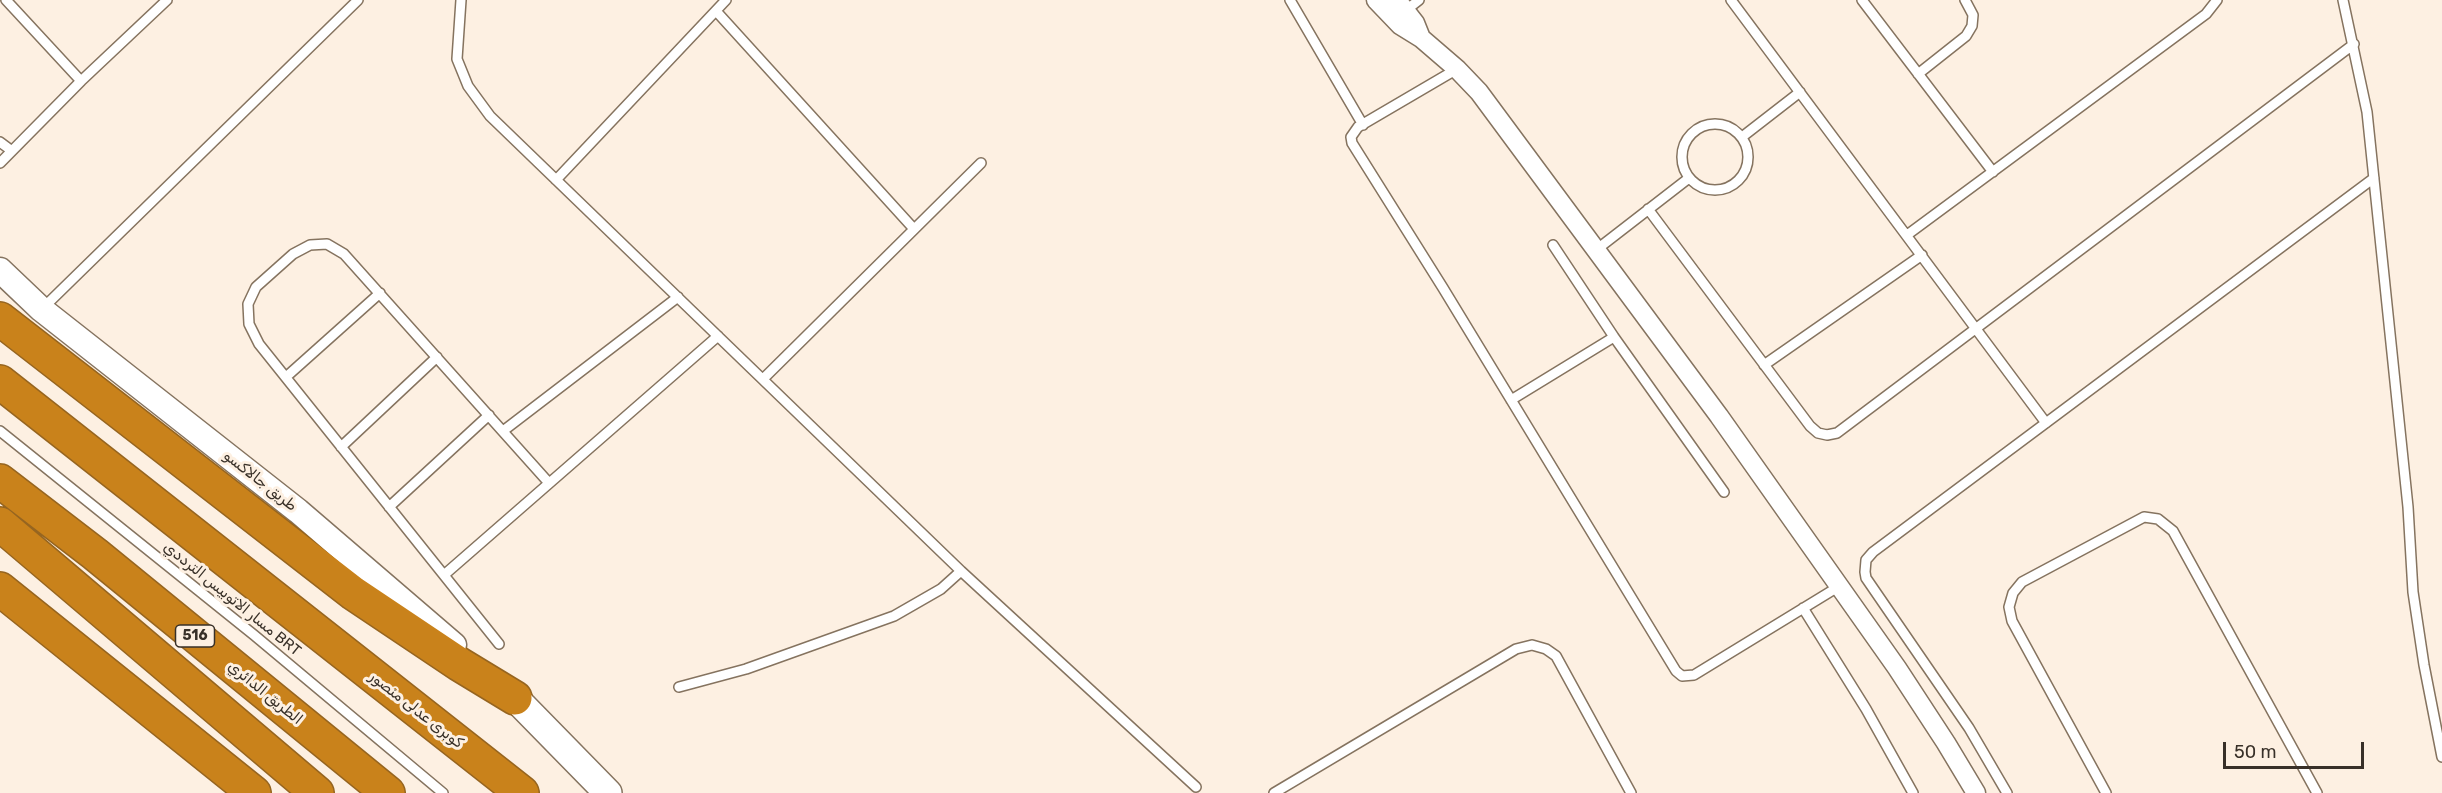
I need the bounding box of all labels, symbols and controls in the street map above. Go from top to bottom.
street label: طريق جالاكسو [220,447,300,515]
street label: مسار الاتوبيس الترددي BRT [160,538,304,660]
road number: 516 [176,625,214,647]
street label: الطريق الدائري [224,657,306,729]
street label: كوبرى عدلى منصور [366,668,466,752]
scale bar [2226,730,2367,768]
text: 50 m [2234,741,2277,763]

